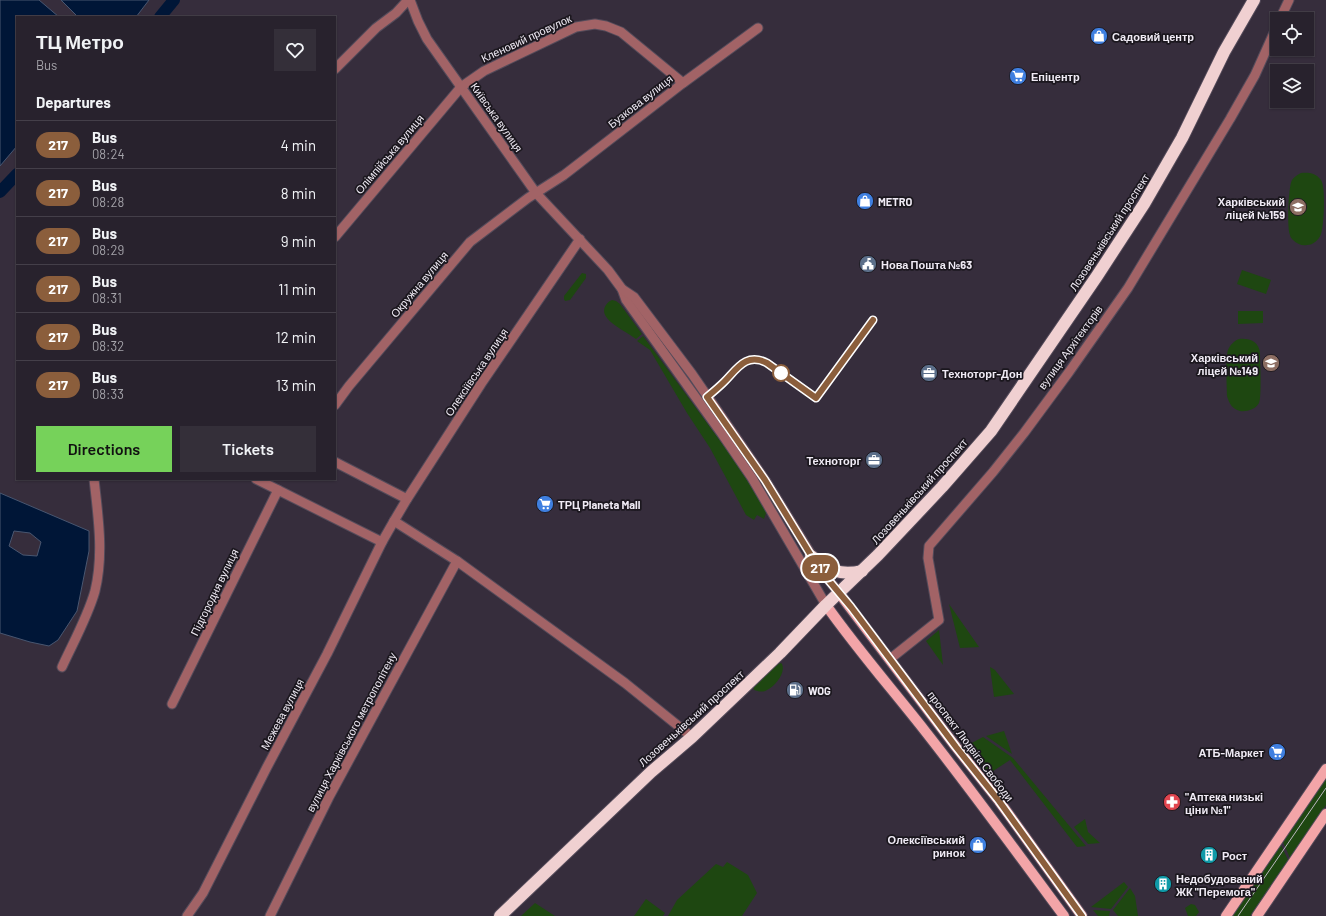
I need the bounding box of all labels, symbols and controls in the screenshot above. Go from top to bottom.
street label: Кленовий провулок [479,11,573,65]
map controls [1270,12,1314,108]
button: locate [1270,12,1314,56]
shop icon: Садовий центр [1089,26,1109,46]
button: heart [274,29,316,71]
text: ТЦ Метро [36,30,124,53]
place label: Садовий центр [1112,30,1194,43]
text: Bus [36,57,57,73]
button: layers [1270,64,1314,108]
supermarket icon: Епіцентр [1008,66,1028,86]
place label: Епіцентр [1031,70,1080,83]
street label: Бузкова вулиця [605,72,675,130]
street label: Київська вулиця [468,80,526,154]
text: Departures [36,93,111,111]
street label: Олімпійська вулиця [352,112,426,196]
text: Bus [92,128,117,146]
text: 217 [48,136,68,153]
text: 4 min [280,136,316,154]
text: 08:24 [92,146,125,162]
street label: Лозовеньківський проспект [1066,171,1152,293]
text: Bus [92,176,117,194]
text: 217 [48,184,68,201]
text: 8 min [281,184,316,202]
shop icon: METRO [855,191,875,211]
text: 08:28 [92,194,124,210]
place label: METRO [878,195,912,208]
place label: Харківський ліцей №159 [1218,195,1285,221]
school or university icon: Харківський ліцей №159 [1288,197,1308,217]
text: Bus [92,224,117,242]
text: 217 [48,232,68,249]
text: 9 min [281,232,316,250]
text: 08:29 [92,242,124,258]
street label: Окружна вулиця [388,248,450,320]
public building icon: Нова Пошта №63 [858,254,878,274]
place label: Нова Пошта №63 [881,258,972,271]
text: Bus [92,272,117,290]
text: 217 [48,280,68,297]
text: 11 min [278,280,316,298]
text: 08:31 [92,290,122,306]
street label: вулиця Архітекторів [1035,302,1105,391]
text: Bus [92,320,117,338]
street label: Олексіївська вулиця [442,326,510,418]
text: 217 [48,328,68,345]
text: 12 min [275,328,316,346]
text: 08:32 [92,338,124,354]
place label: Харківський ліцей №149 [1191,351,1258,377]
school or university icon: Харківський ліцей №149 [1261,353,1281,373]
office icon: Техноторг-Дон [919,363,939,383]
unlabelled marker [772,364,790,382]
place label: Техноторг-Дон [942,367,1022,380]
text: Bus [92,368,117,386]
text: 217 [48,376,68,393]
text: 13 min [276,376,316,394]
text: 08:33 [92,386,124,402]
button: Directions [36,426,172,472]
button: Tickets [180,426,316,472]
street label: Лозовеньківський проспект [868,436,970,546]
office icon: Техноторг [864,450,884,470]
place label: Техноторг [806,454,861,467]
supermarket icon: ТРЦ Planeta Mall [535,494,555,514]
place label: ТРЦ Planeta Mall [558,498,641,511]
street label: Підгородня вулиця [187,546,241,638]
line badge: 217 [797,555,843,581]
text: 217 [810,559,830,576]
street label: вулиця Харківського метрополітену [303,650,399,814]
street label: Лозовеньківський проспект [636,667,746,769]
street label: Межева вулиця [258,676,306,752]
fuel station icon: WOG [785,680,805,700]
place label: WOG [808,684,831,697]
street label: проспект Людвіга Свободи [925,688,1017,804]
supermarket icon: АТБ-Маркет [1267,742,1287,762]
place label: АТБ-Маркет [1198,746,1265,759]
place label: "Аптека низькі ціни №1" [1185,790,1263,816]
pharmacy icon: "Аптека низькі ціни №1" [1162,792,1182,812]
place label: Олексіївський ринок [888,833,965,859]
shop icon: Олексіївський ринок [968,835,988,855]
building icon: Рост [1199,845,1219,865]
place label: Рост [1222,849,1248,862]
place label: Недобудований ЖК "Перемога" [1175,872,1263,898]
building icon: Недобудований ЖК "Перемога" [1153,874,1173,894]

